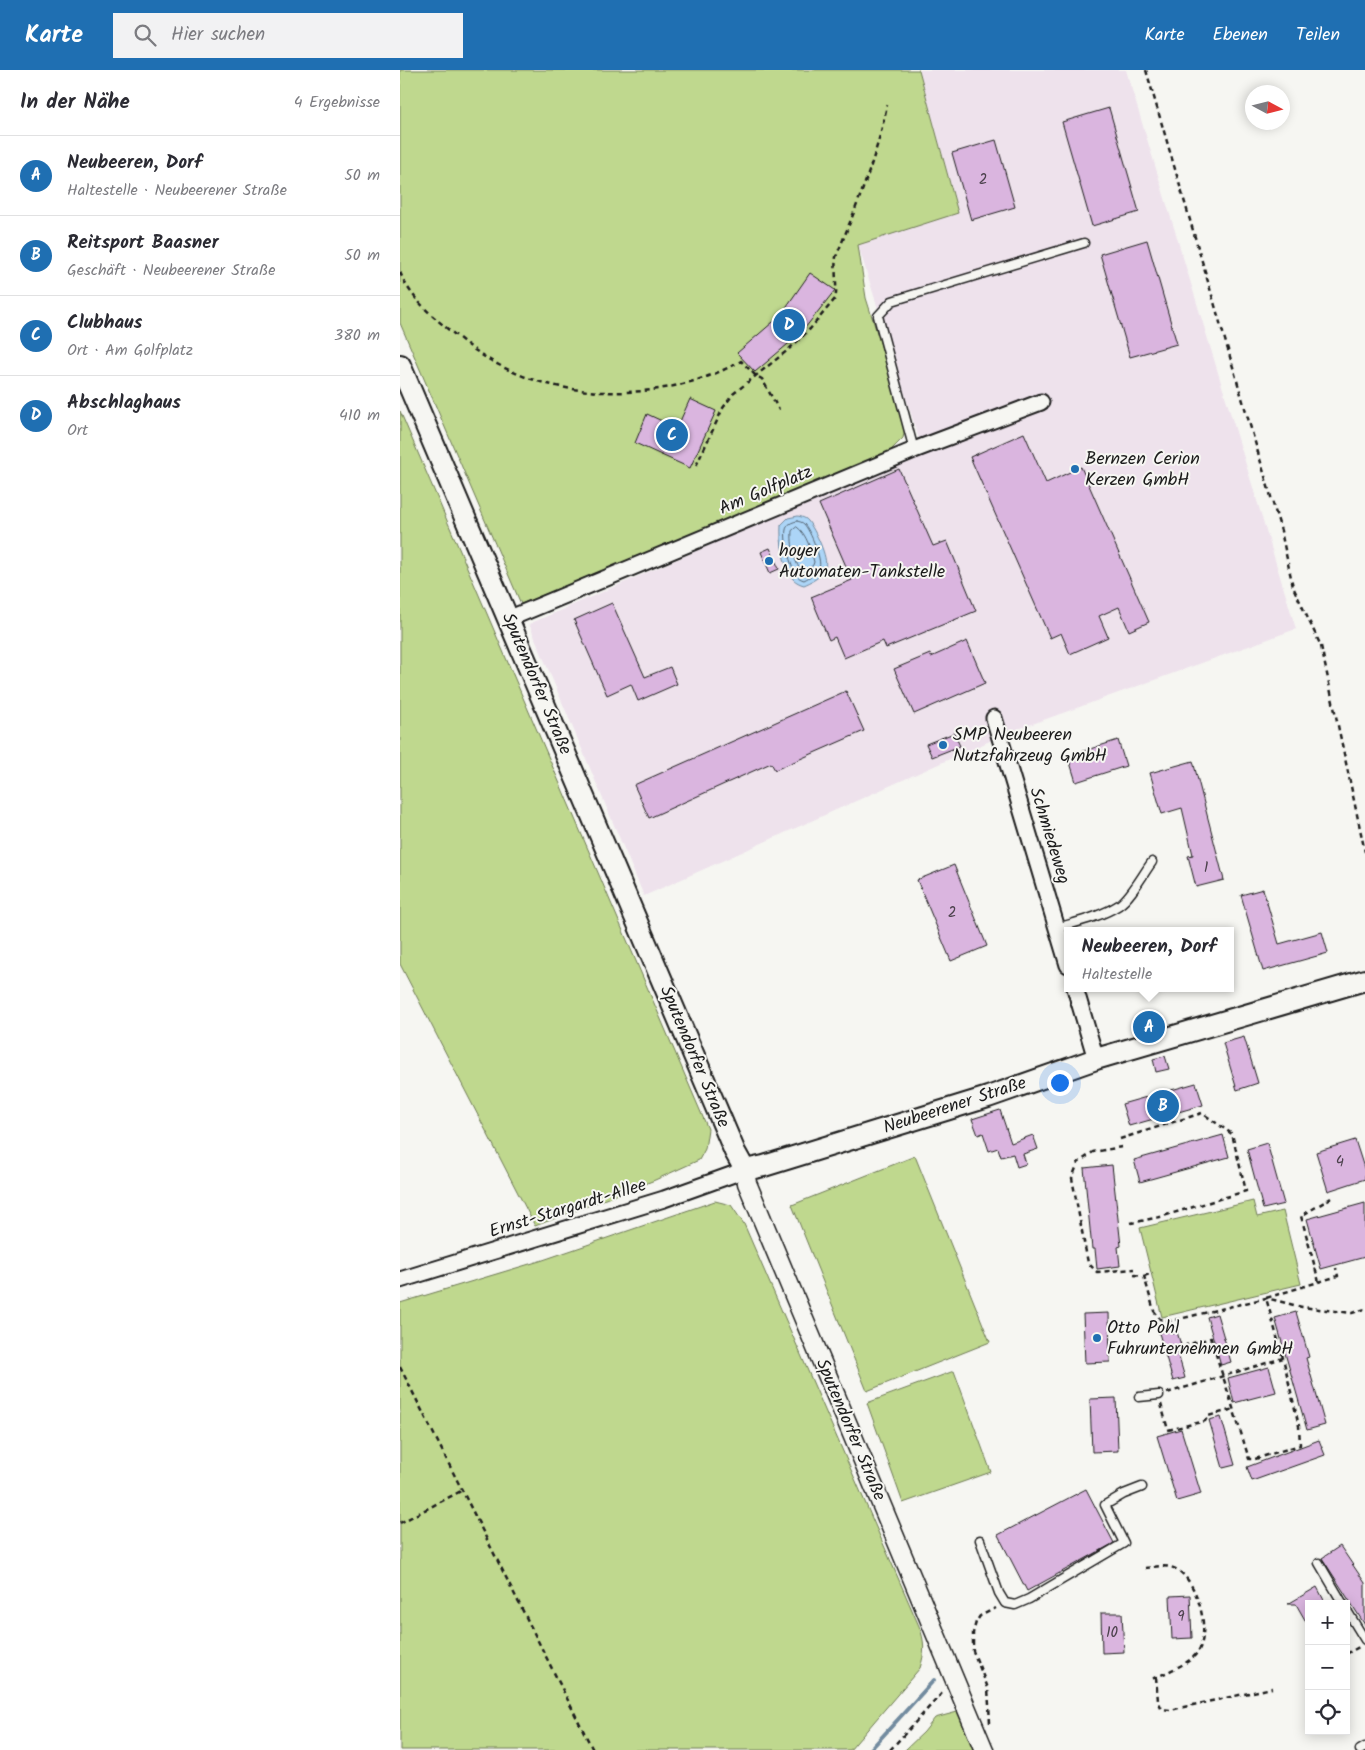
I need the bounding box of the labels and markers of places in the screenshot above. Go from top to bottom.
pin: D [773,306,805,344]
pin: C [656,416,688,454]
place label: Bernzen Cerion Kerzen GmbH [1085,445,1200,495]
marker: Bernzen Cerion Kerzen GmbH [1069,463,1081,475]
place label: hoyer Automaten-Tankstelle [779,537,945,587]
marker: hoyer Automaten-Tankstelle [763,555,775,567]
place label: SMP Neubeeren Nutzfahrzeug GmbH [953,721,1107,771]
marker: SMP Neubeeren Nutzfahrzeug GmbH [937,739,949,751]
pin: A [1133,1008,1165,1046]
pin: B [1147,1087,1179,1125]
place label: Otto Pohl Fuhrunternehmen GmbH [1107,1314,1293,1364]
marker: Otto Pohl Fuhrunternehmen GmbH [1091,1332,1103,1344]

